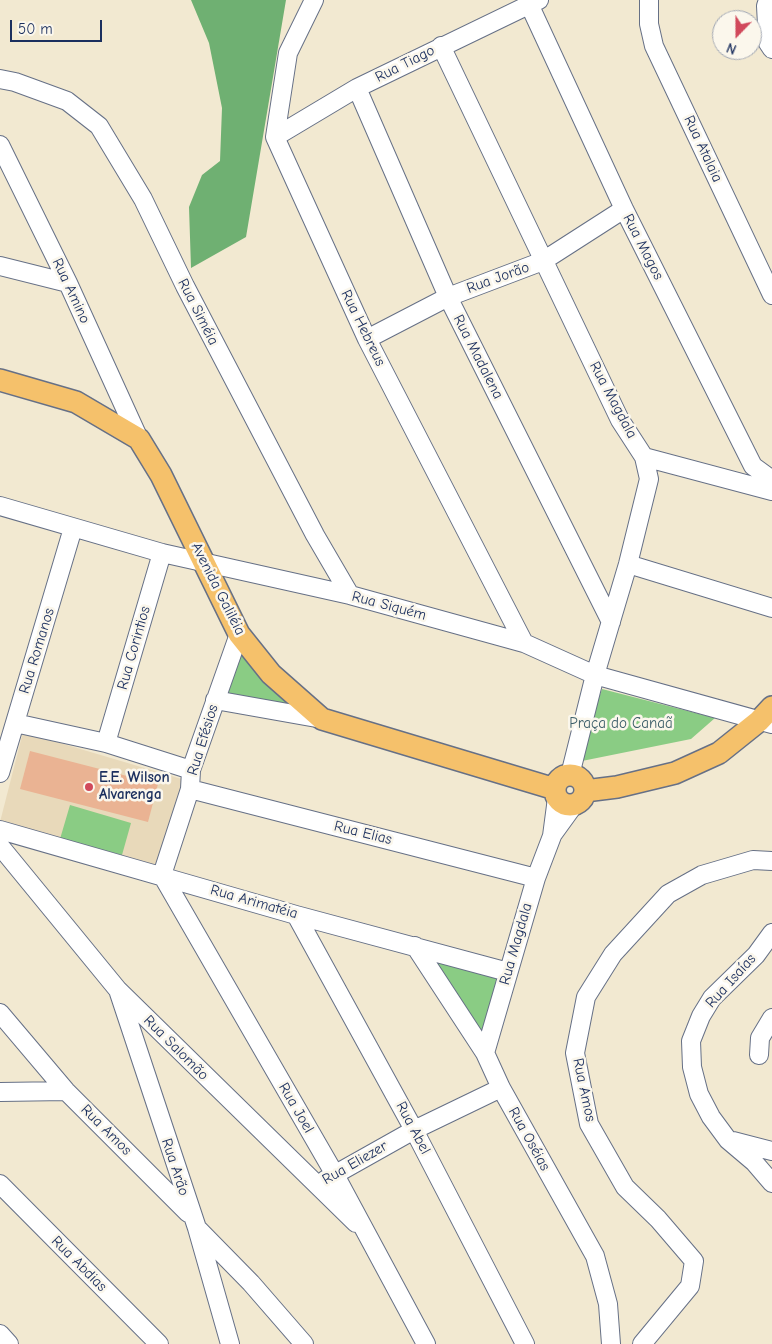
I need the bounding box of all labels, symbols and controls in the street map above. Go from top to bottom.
scale bar [12,10,105,42]
north arrow [712,10,762,60]
text: 50 m [18,20,53,38]
text: N [724,39,739,58]
street label: Rua Tiago [372,41,438,87]
street label: Rua Atalaia [680,113,726,185]
street label: Rua Magos [619,211,667,283]
street label: Rua Amino [48,255,94,327]
street label: Rua Jorão [464,258,532,298]
street label: Rua Siméia [174,276,222,348]
street label: Rua Hebreus [337,287,389,369]
street label: Rua Madalena [449,312,507,402]
street label: Rua Magdala [585,359,641,441]
street label: Avenida Galiléia [187,540,249,638]
street label: Rua Siquém [350,587,428,625]
street label: Rua Corintios [114,604,154,692]
street label: Rua Romanos [15,606,59,696]
street label: Rua Efésios [184,702,222,778]
park label: Praça do Canaã [569,715,673,733]
place label: E.E. Wilson Alvarenga [99,769,170,804]
marker: E.E. Wilson Alvarenga [83,781,95,793]
street label: Rua Elias [332,817,394,849]
street label: Rua Arimatéia [208,881,300,923]
street label: Rua Magdala [496,901,536,987]
street label: Rua Isaías [702,950,760,1012]
street label: Rua Salomão [140,1012,212,1084]
street label: Rua Amos [568,1057,600,1123]
street label: Rua Joel [274,1080,318,1136]
street label: Rua Abel [392,1099,434,1157]
street label: Rua Amos [77,1101,135,1159]
street label: Rua Oséias [504,1104,554,1174]
street label: Rua Arão [157,1136,193,1198]
street label: Rua Eliezer [319,1137,391,1189]
street label: Rua Abdias [47,1232,111,1296]

